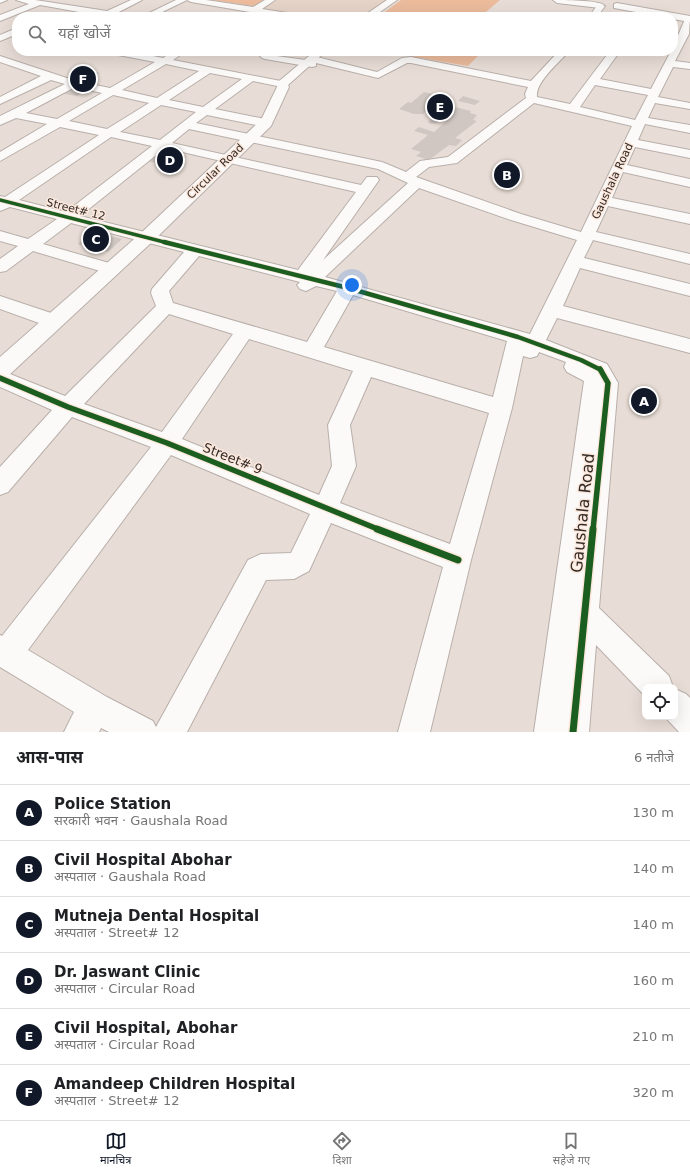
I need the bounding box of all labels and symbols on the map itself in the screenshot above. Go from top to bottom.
pin: F [70,64,96,94]
pin: E [427,92,453,122]
street label: Circular Road [184,141,246,202]
street label: Gaushala Road [589,141,636,221]
pin: D [157,145,183,175]
pin: B [494,160,520,190]
street label: Street# 12 [45,196,107,223]
pin: C [83,224,109,254]
your location [342,275,362,295]
pin: A [631,386,657,416]
street label: Street# 9 [201,440,265,477]
street label: Gaushala Road [567,452,598,574]

